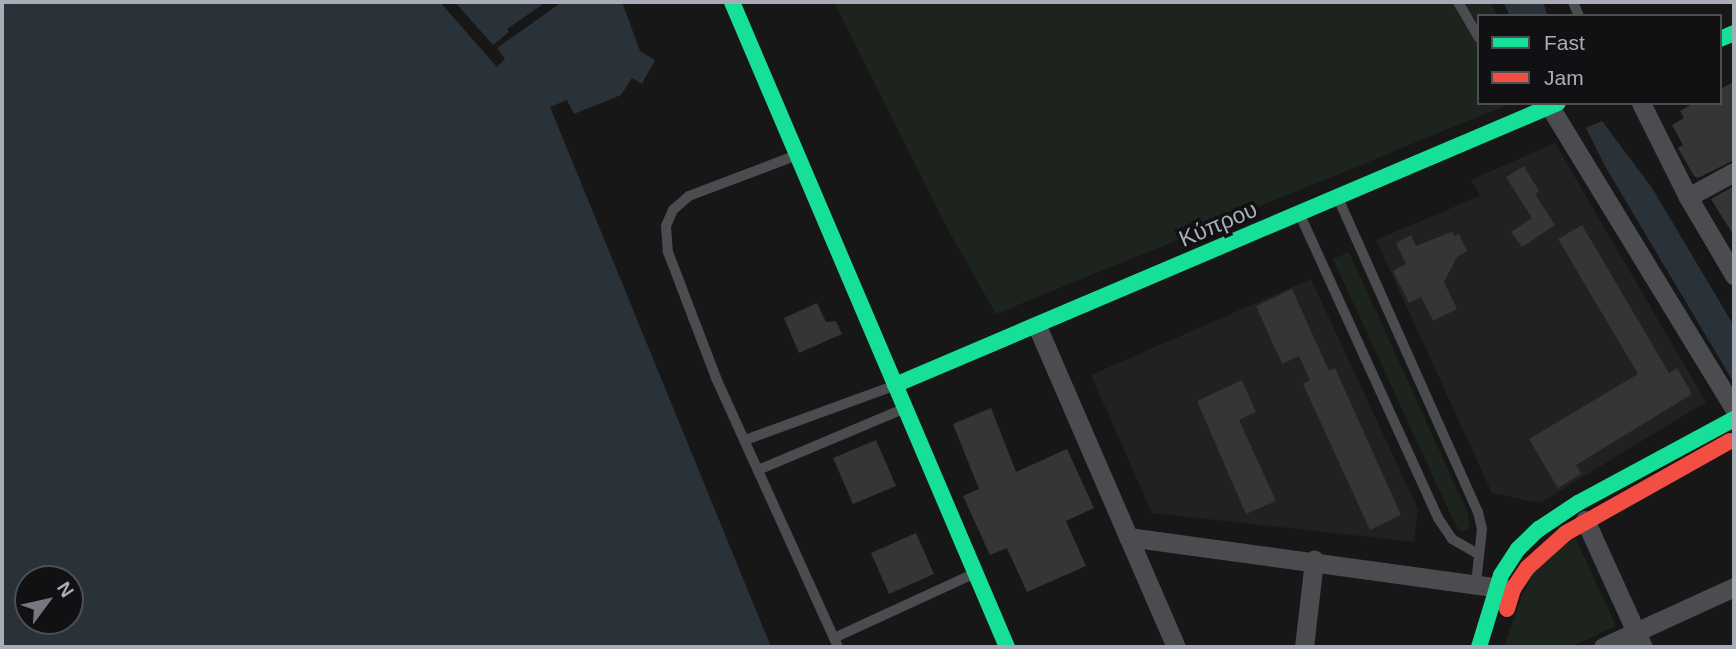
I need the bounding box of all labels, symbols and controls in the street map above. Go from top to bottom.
legend [1477,14,1722,105]
text: Fast [1544,31,1585,54]
text: Jam [1544,66,1584,89]
street label: Κύπρου [1175,195,1261,253]
north arrow [14,565,84,635]
text: N [53,578,78,601]

